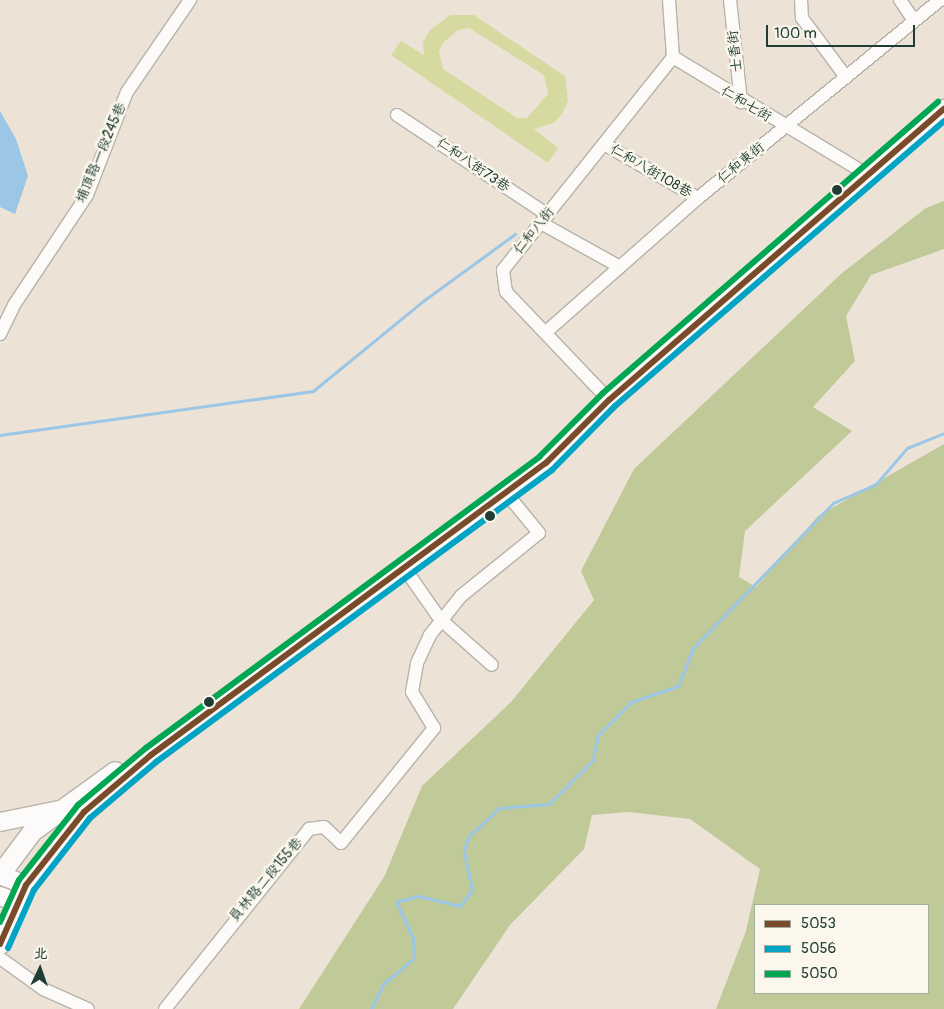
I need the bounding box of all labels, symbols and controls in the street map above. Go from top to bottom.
scale bar [769,15,918,47]
text: 100 m [774,24,817,43]
street label: 士香街 [724,29,746,73]
street label: 仁和七街 [718,82,774,126]
street label: 埔頂路一段245巷 [72,100,130,206]
street label: 仁和八街73巷 [433,134,513,196]
street label: 仁和東街 [714,139,768,187]
street label: 仁和八街108巷 [607,141,695,201]
unlabelled marker [832,185,842,195]
street label: 仁和八街 [510,204,558,258]
unlabelled marker [485,511,495,521]
unlabelled marker [204,697,214,707]
street label: 員林路二段155巷 [226,835,306,925]
legend [754,904,929,994]
text: 5053 [801,914,836,933]
text: 5056 [801,939,836,958]
north arrow [15,944,65,994]
text: 北 [33,945,48,962]
text: 5050 [801,964,838,983]

